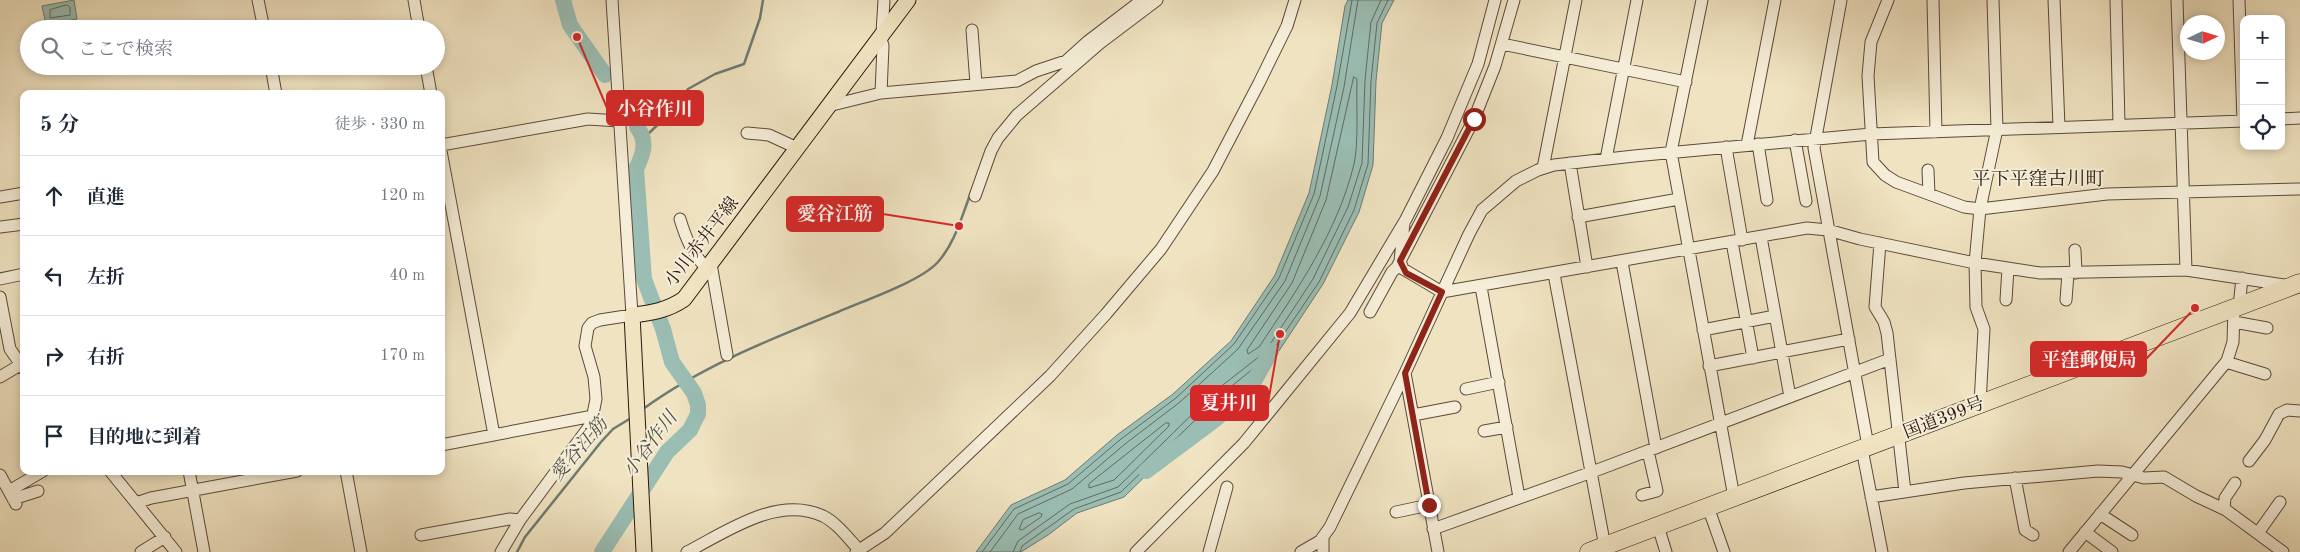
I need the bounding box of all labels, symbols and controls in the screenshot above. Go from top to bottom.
north arrow [2180,15,2225,60]
map controls [2240,15,2285,150]
button: + [2240,15,2285,60]
search box [20,20,445,75]
icon: search [38,34,66,62]
text: ここで検索 [78,41,173,60]
button: − [2240,60,2285,105]
callout: 小谷作川 [607,91,703,125]
text: 小谷作川 [617,98,693,120]
button: locate [2240,105,2285,150]
route start [1463,108,1486,131]
text: 5 分 [40,115,79,136]
text: 徒歩 · 330 m [335,117,425,133]
district label: 平下平窪古川町 [1971,169,2105,190]
icon: ahead [40,182,68,210]
text: 120 m [380,188,425,204]
text: 直進 [87,189,125,208]
street label: 小川赤井平線 [660,193,742,290]
callout: 愛谷江筋 [787,197,883,231]
text: 愛谷江筋 [797,203,873,225]
icon: left [40,262,68,290]
text: 40 m [389,268,425,284]
text: 左折 [87,269,125,288]
icon: right [40,342,68,370]
callout: 平窪郵便局 [2031,342,2146,376]
text: 170 m [380,348,425,364]
text: 右折 [87,349,125,368]
text: 平窪郵便局 [2041,349,2137,371]
callout: 夏井川 [1191,386,1268,420]
text: 夏井川 [1200,392,1258,414]
street label: 国道399号 [1900,392,1987,442]
water label: 小谷作川 [619,406,683,481]
water label: 愛谷江筋 [546,412,614,485]
icon: arrive [40,422,68,450]
text: 目的地に到着 [87,429,201,448]
route end [1418,494,1441,517]

